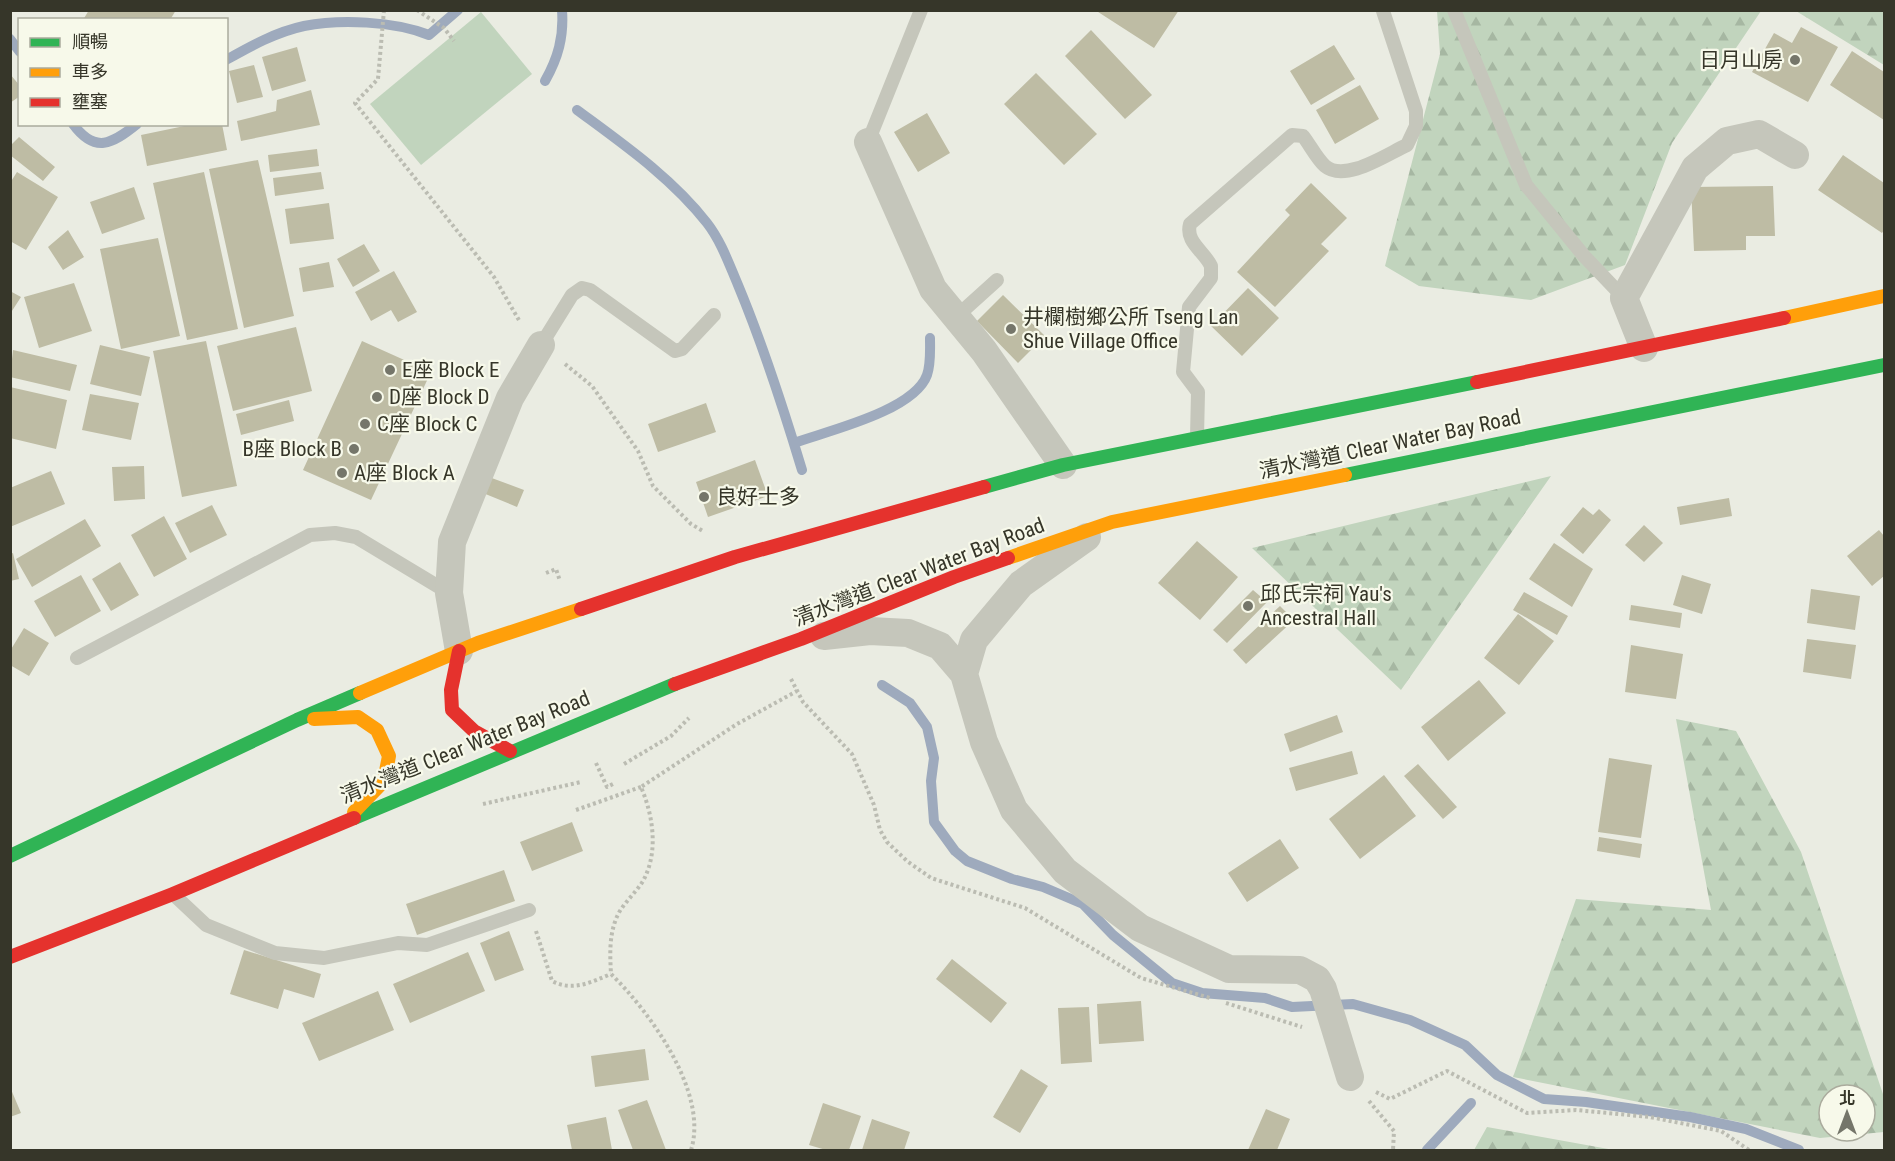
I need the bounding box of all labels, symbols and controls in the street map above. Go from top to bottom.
legend [18,18,228,126]
text: 順暢 [72,31,108,52]
place label: 日月山房 [1699,48,1783,72]
marker: 日月山房 [1788,53,1802,67]
text: 車多 [72,61,108,82]
text: 壅塞 [72,91,108,112]
place label: 井欄樹鄉公所 Tseng Lan Shue Village Office [1023,305,1239,353]
marker: 井欄樹鄉公所 Tseng Lan Shue Village Office [1004,322,1018,336]
place label: E座 Block E [402,358,500,382]
marker: E座 Block E [383,363,397,377]
place label: D座 Block D [389,385,490,409]
marker: D座 Block D [370,390,384,404]
street label: 清水灣道 Clear Water Bay Road [1257,405,1523,483]
place label: C座 Block C [377,412,477,436]
marker: C座 Block C [358,417,372,431]
place label: B座 Block B [242,437,342,461]
marker: B座 Block B [347,442,361,456]
place label: A座 Block A [354,461,455,485]
marker: A座 Block A [335,466,349,480]
place label: 良好士多 [716,485,800,509]
marker: 良好士多 [697,490,711,504]
street label: 清水灣道 Clear Water Bay Road [790,513,1048,631]
place label: 邱氏宗祠 Yau's Ancestral Hall [1260,582,1392,630]
marker: 邱氏宗祠 Yau's Ancestral Hall [1241,599,1255,613]
street label: 清水灣道 Clear Water Bay Road [337,686,593,808]
north arrow [1817,1083,1877,1143]
text: 北 [1839,1089,1855,1108]

